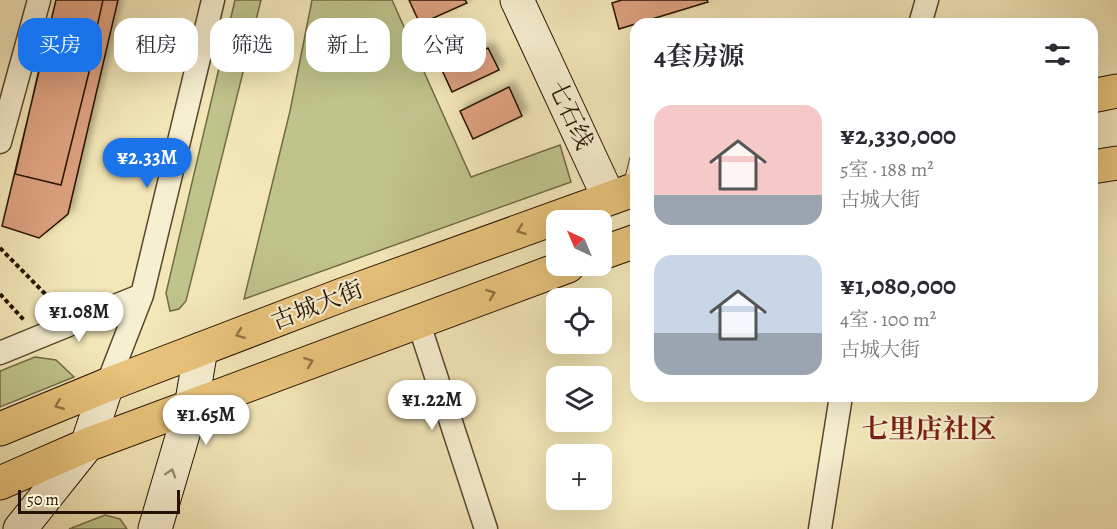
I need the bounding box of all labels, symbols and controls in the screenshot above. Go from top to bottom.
chip: 买房 [18,18,102,72]
chip: 租房 [114,18,198,72]
chip: 筛选 [210,18,294,72]
chip: 新上 [306,18,390,72]
chip: 公寓 [402,18,486,72]
icon: filters [1041,38,1074,71]
text: 4套房源 [654,39,744,74]
street label: 七石线 [541,76,601,154]
text: ¥2,330,000 [840,118,956,153]
icon: home [702,129,774,201]
pin: ¥2.33M [98,138,196,189]
text: ¥2.33M [117,144,177,171]
text: 5室 · 188 m² [840,156,934,183]
text: 古城大街 [840,186,920,213]
north arrow [546,210,612,276]
map controls [546,210,612,510]
one-way arrow [517,222,527,235]
text: ¥1,080,000 [840,268,956,303]
street label: 古城大街 [266,273,368,337]
icon: home [702,279,774,351]
one-way arrow [485,288,496,301]
button: locate [546,288,612,354]
pin: ¥1.08M [30,292,128,343]
text: ¥1.08M [49,298,109,325]
text: 4室 · 100 m² [840,306,936,333]
one-way arrow [236,327,246,340]
text: 古城大街 [840,336,920,363]
one-way arrow [302,357,313,369]
button: layers [546,366,612,432]
pin: ¥1.22M [383,380,481,431]
text: ¥1.22M [402,386,462,413]
pin: ¥1.65M [157,395,255,446]
one-way arrow [54,398,65,410]
text: ¥1.65M [177,401,235,428]
district label: 七里店社区 [862,411,997,447]
button: + [546,444,612,510]
one-way arrow [164,468,176,479]
scale bar [18,487,180,514]
text: 50 m [27,489,59,511]

